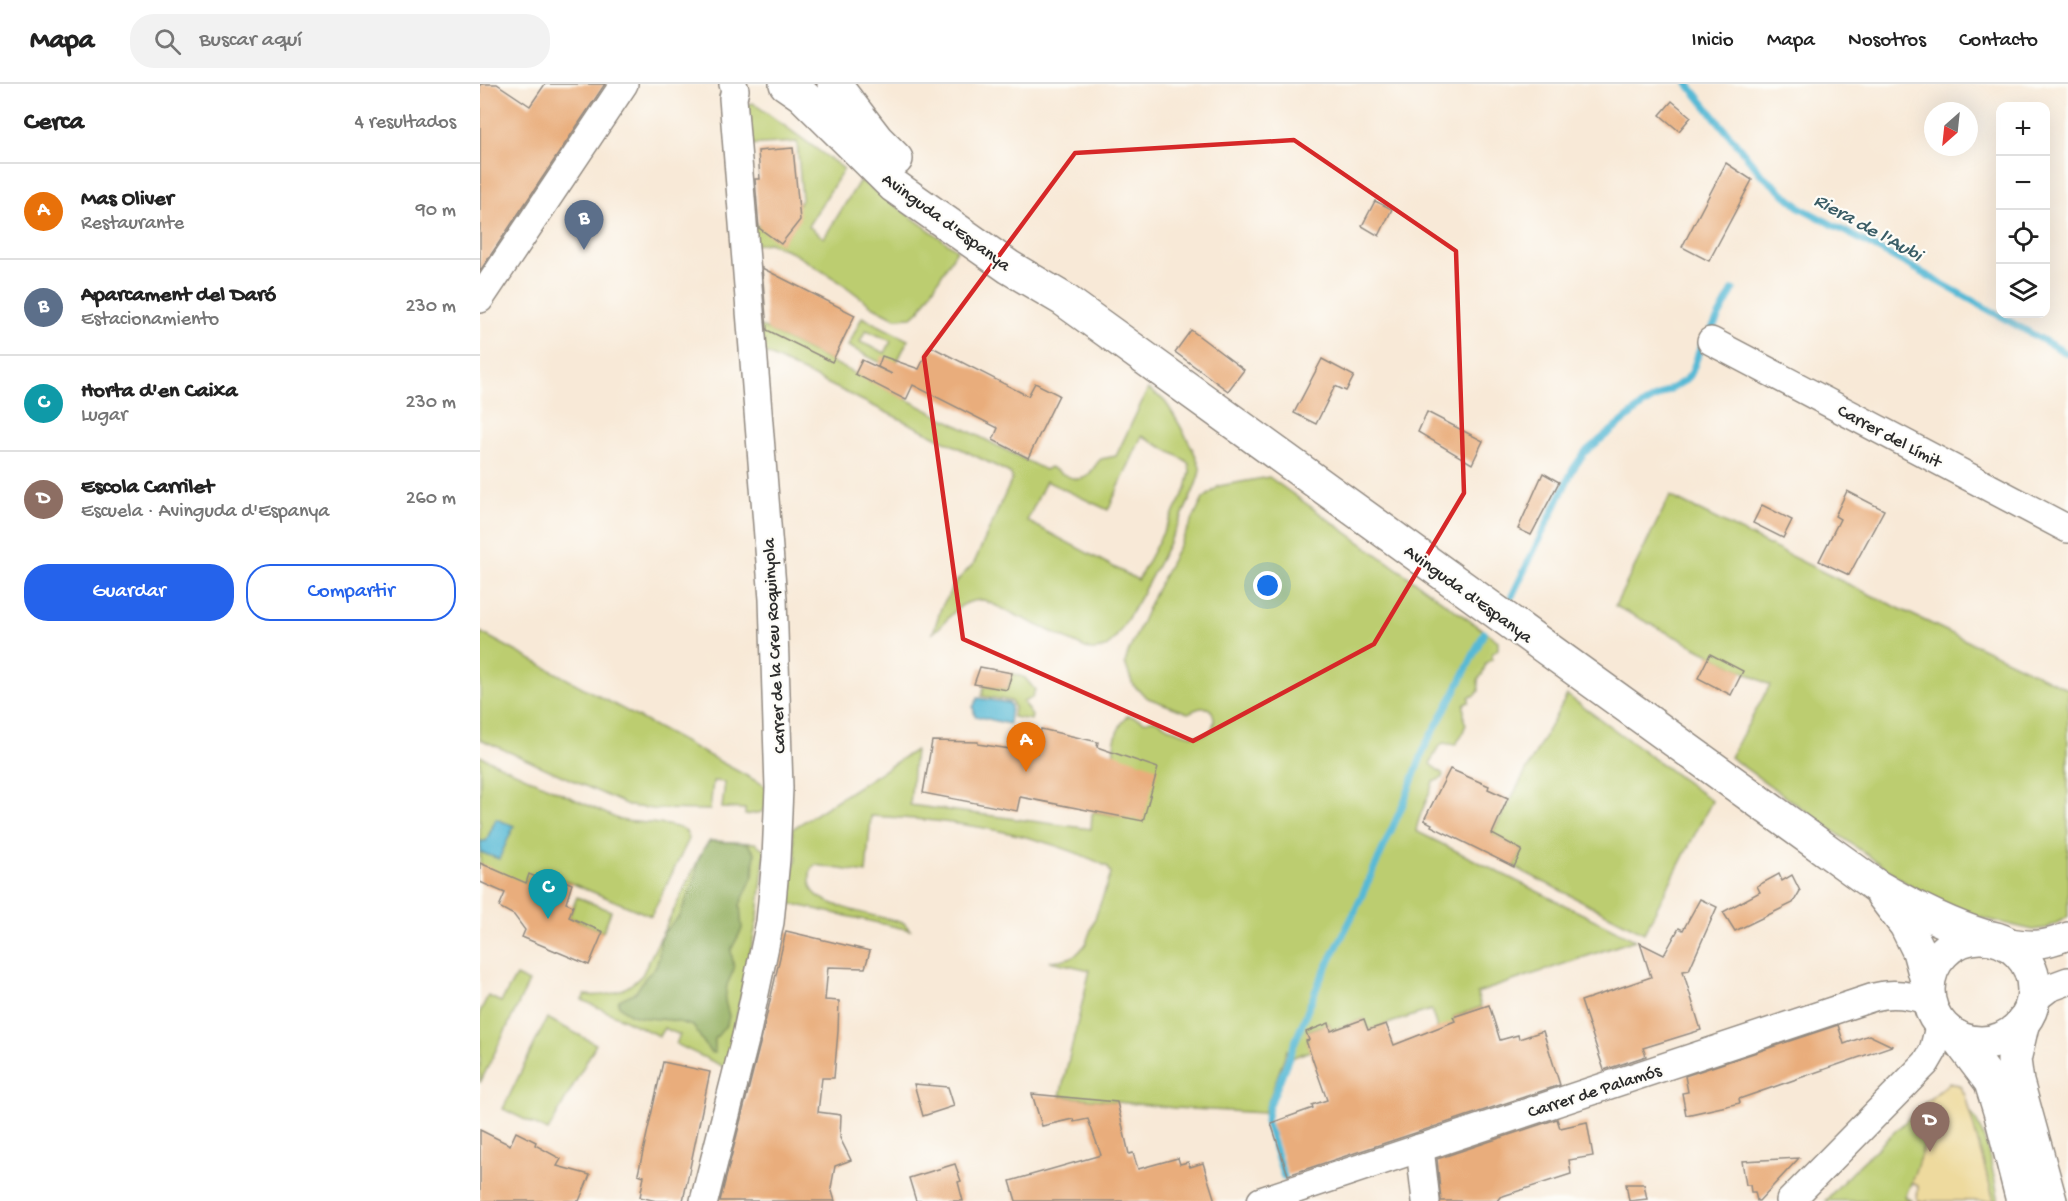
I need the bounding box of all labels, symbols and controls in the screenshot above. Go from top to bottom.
search box [130,14,550,68]
text: Mapa [30,25,94,58]
icon: search [151,25,184,58]
text: Buscar aquí [199,28,302,54]
text: Inicio [1692,29,1734,54]
text: Mapa [1767,29,1815,54]
text: Nosotros [1848,29,1926,54]
text: Contacto [1959,29,2038,54]
north arrow [1924,102,1978,156]
map controls [1996,102,2050,318]
button: + [1996,102,2050,156]
text: Cerca [24,108,84,139]
text: 4 resultados [355,112,456,135]
button: − [1996,156,2050,210]
street label: Avinguda d'Espanya [877,169,1015,277]
text: Mas Oliver [81,187,174,213]
water label: Riera de l'Aubi [1809,190,1928,270]
text: A [38,200,49,223]
text: 90 m [416,200,456,223]
pin: B [564,200,604,250]
button: locate [1996,210,2050,264]
text: Restaurante [81,213,184,236]
button: layers [1996,264,2050,318]
text: Aparcament del Daró [81,283,276,309]
text: B [38,296,49,319]
text: 230 m [406,296,456,319]
text: Estacionamiento [81,309,219,332]
text: Horta d'en Caixa [81,379,237,405]
text: C [38,392,49,415]
text: 230 m [406,392,456,415]
street label: Carrer del Límit [1833,401,1946,474]
text: Lugar [81,405,127,428]
text: Escola Carrilet [81,475,214,501]
text: D [37,488,50,511]
text: 260 m [406,488,456,511]
text: Escuela · Avinguda d'Espanya [81,501,329,524]
street label: Carrer de la Creu Roquinyola [759,537,792,754]
street label: Avinguda d'Espanya [1399,541,1537,649]
button: Guardar [24,564,234,621]
button: Compartir [246,564,456,621]
your location [1253,571,1282,600]
pin: A [1006,722,1046,772]
pin: C [528,870,568,919]
street label: Carrer de Palamós [1525,1060,1665,1124]
pin: D [1910,1102,1950,1152]

